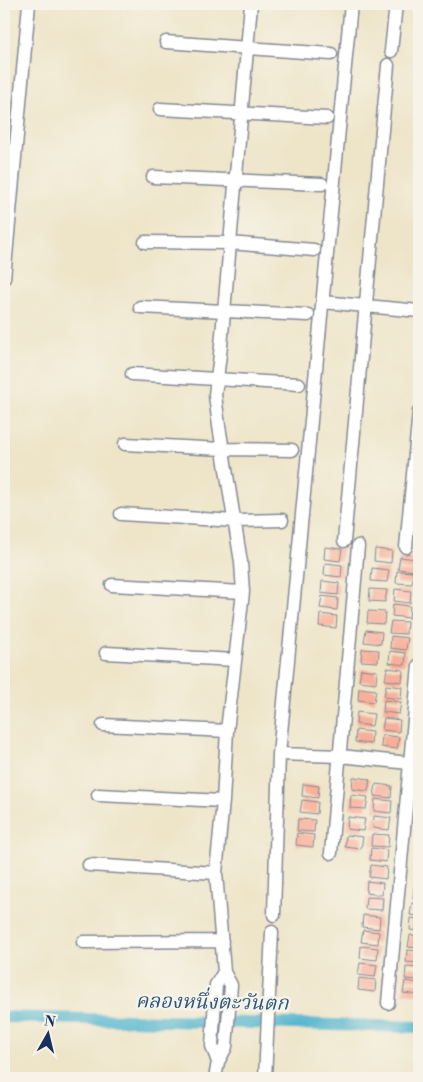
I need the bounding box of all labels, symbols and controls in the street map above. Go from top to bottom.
water label: คลองหนึ่งตะวันตก [135,985,290,1017]
north arrow [22,1010,72,1060]
text: N [43,1012,56,1032]

